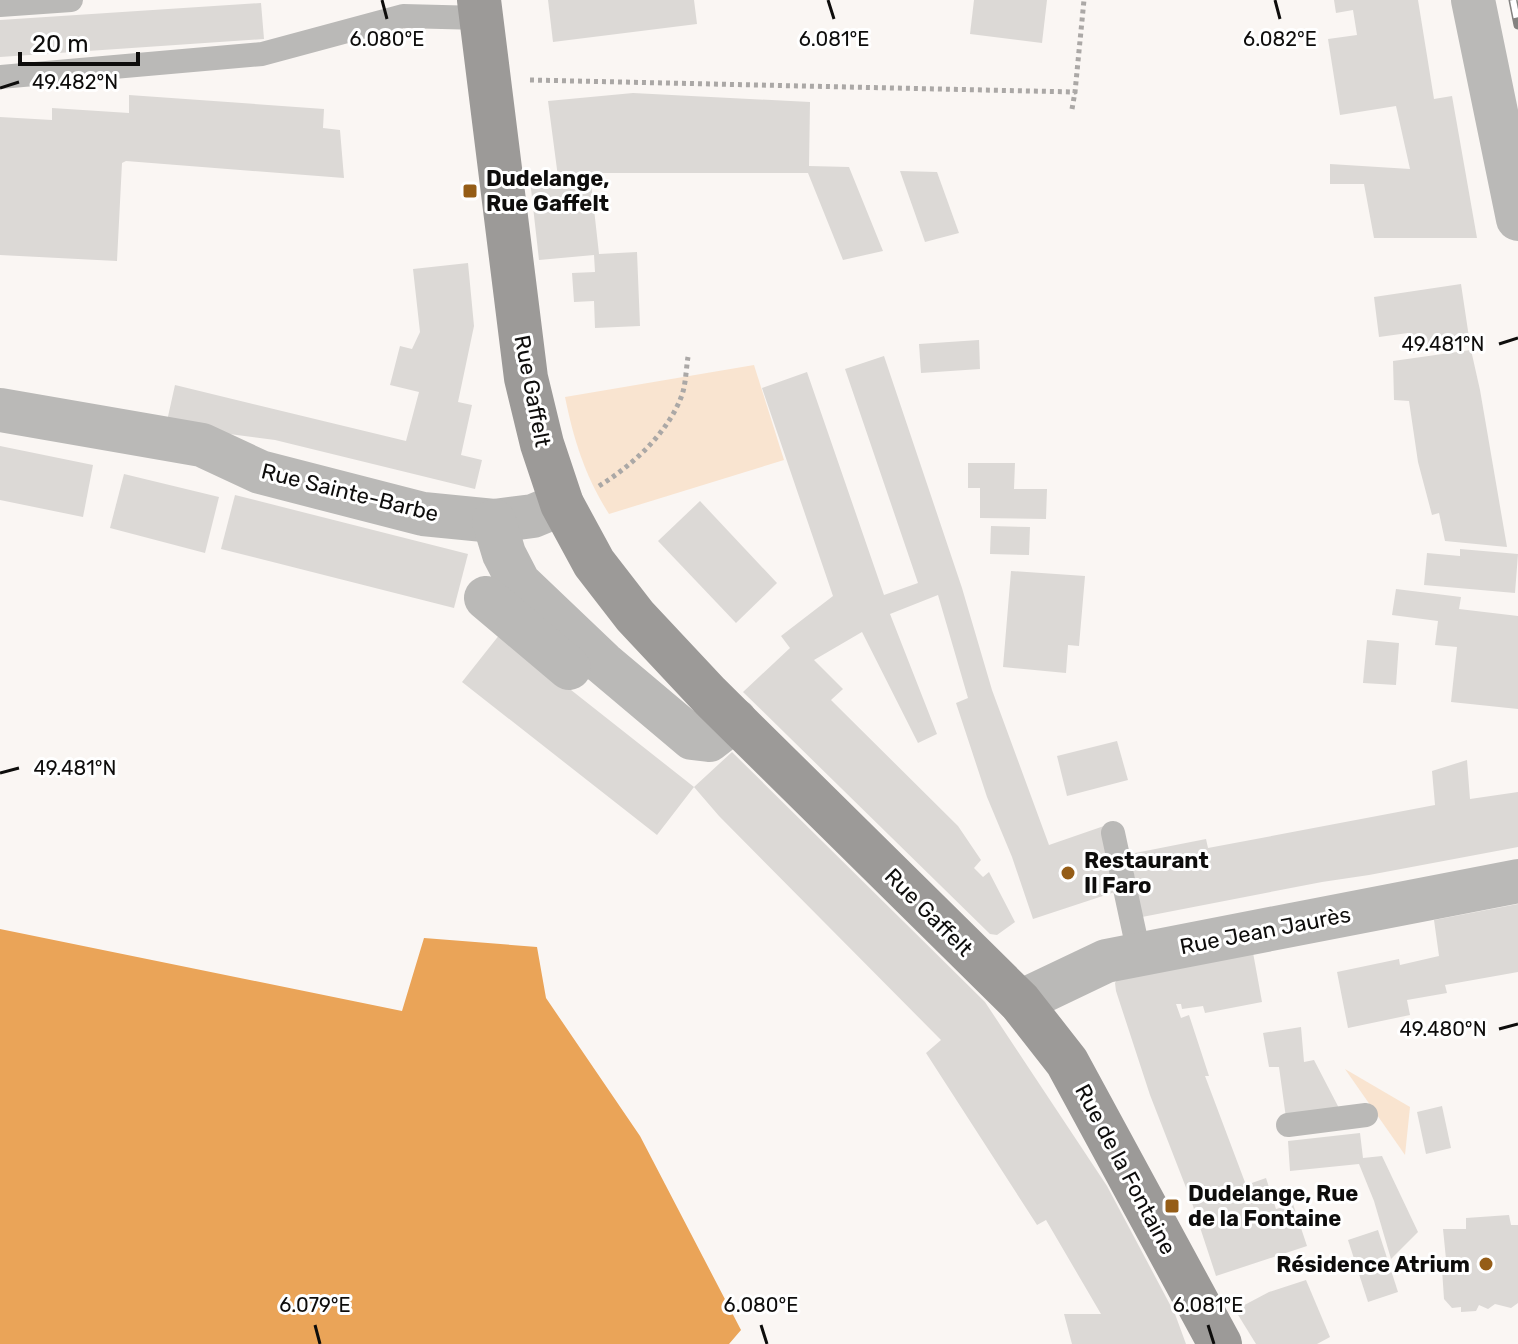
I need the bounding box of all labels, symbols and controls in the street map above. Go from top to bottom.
scale bar [20,16,138,66]
text: 6.080°E [350,27,424,51]
text: 6.081°E [799,27,869,51]
text: 6.082°E [1243,27,1317,51]
text: 20 m [32,30,89,58]
text: 49.482°N [32,70,118,94]
place label: Dudelange, Rue Gaffelt [486,165,609,217]
marker: Dudelange, Rue Gaffelt [461,182,479,200]
text: 49.481°N [1402,332,1484,356]
street label: Rue Gaffelt [508,333,557,450]
street label: Rue Sainte-Barbe [258,457,441,528]
text: 49.481°N [34,756,116,780]
place label: Restaurant Il Faro [1084,847,1209,899]
street label: Rue Gaffelt [879,863,979,962]
marker: Restaurant Il Faro [1059,864,1077,882]
street label: Rue Jean Jaurès [1177,901,1353,960]
text: 49.480°N [1399,1017,1487,1041]
street label: Rue de la Fontaine [1069,1079,1182,1259]
place label: Dudelange, Rue de la Fontaine [1188,1180,1358,1232]
marker: Dudelange, Rue de la Fontaine [1163,1197,1181,1215]
place label: Résidence Atrium [1276,1251,1470,1278]
marker: Résidence Atrium [1477,1255,1495,1273]
text: 6.079°E [279,1293,351,1317]
text: 6.080°E [724,1293,798,1317]
text: 6.081°E [1173,1293,1243,1317]

